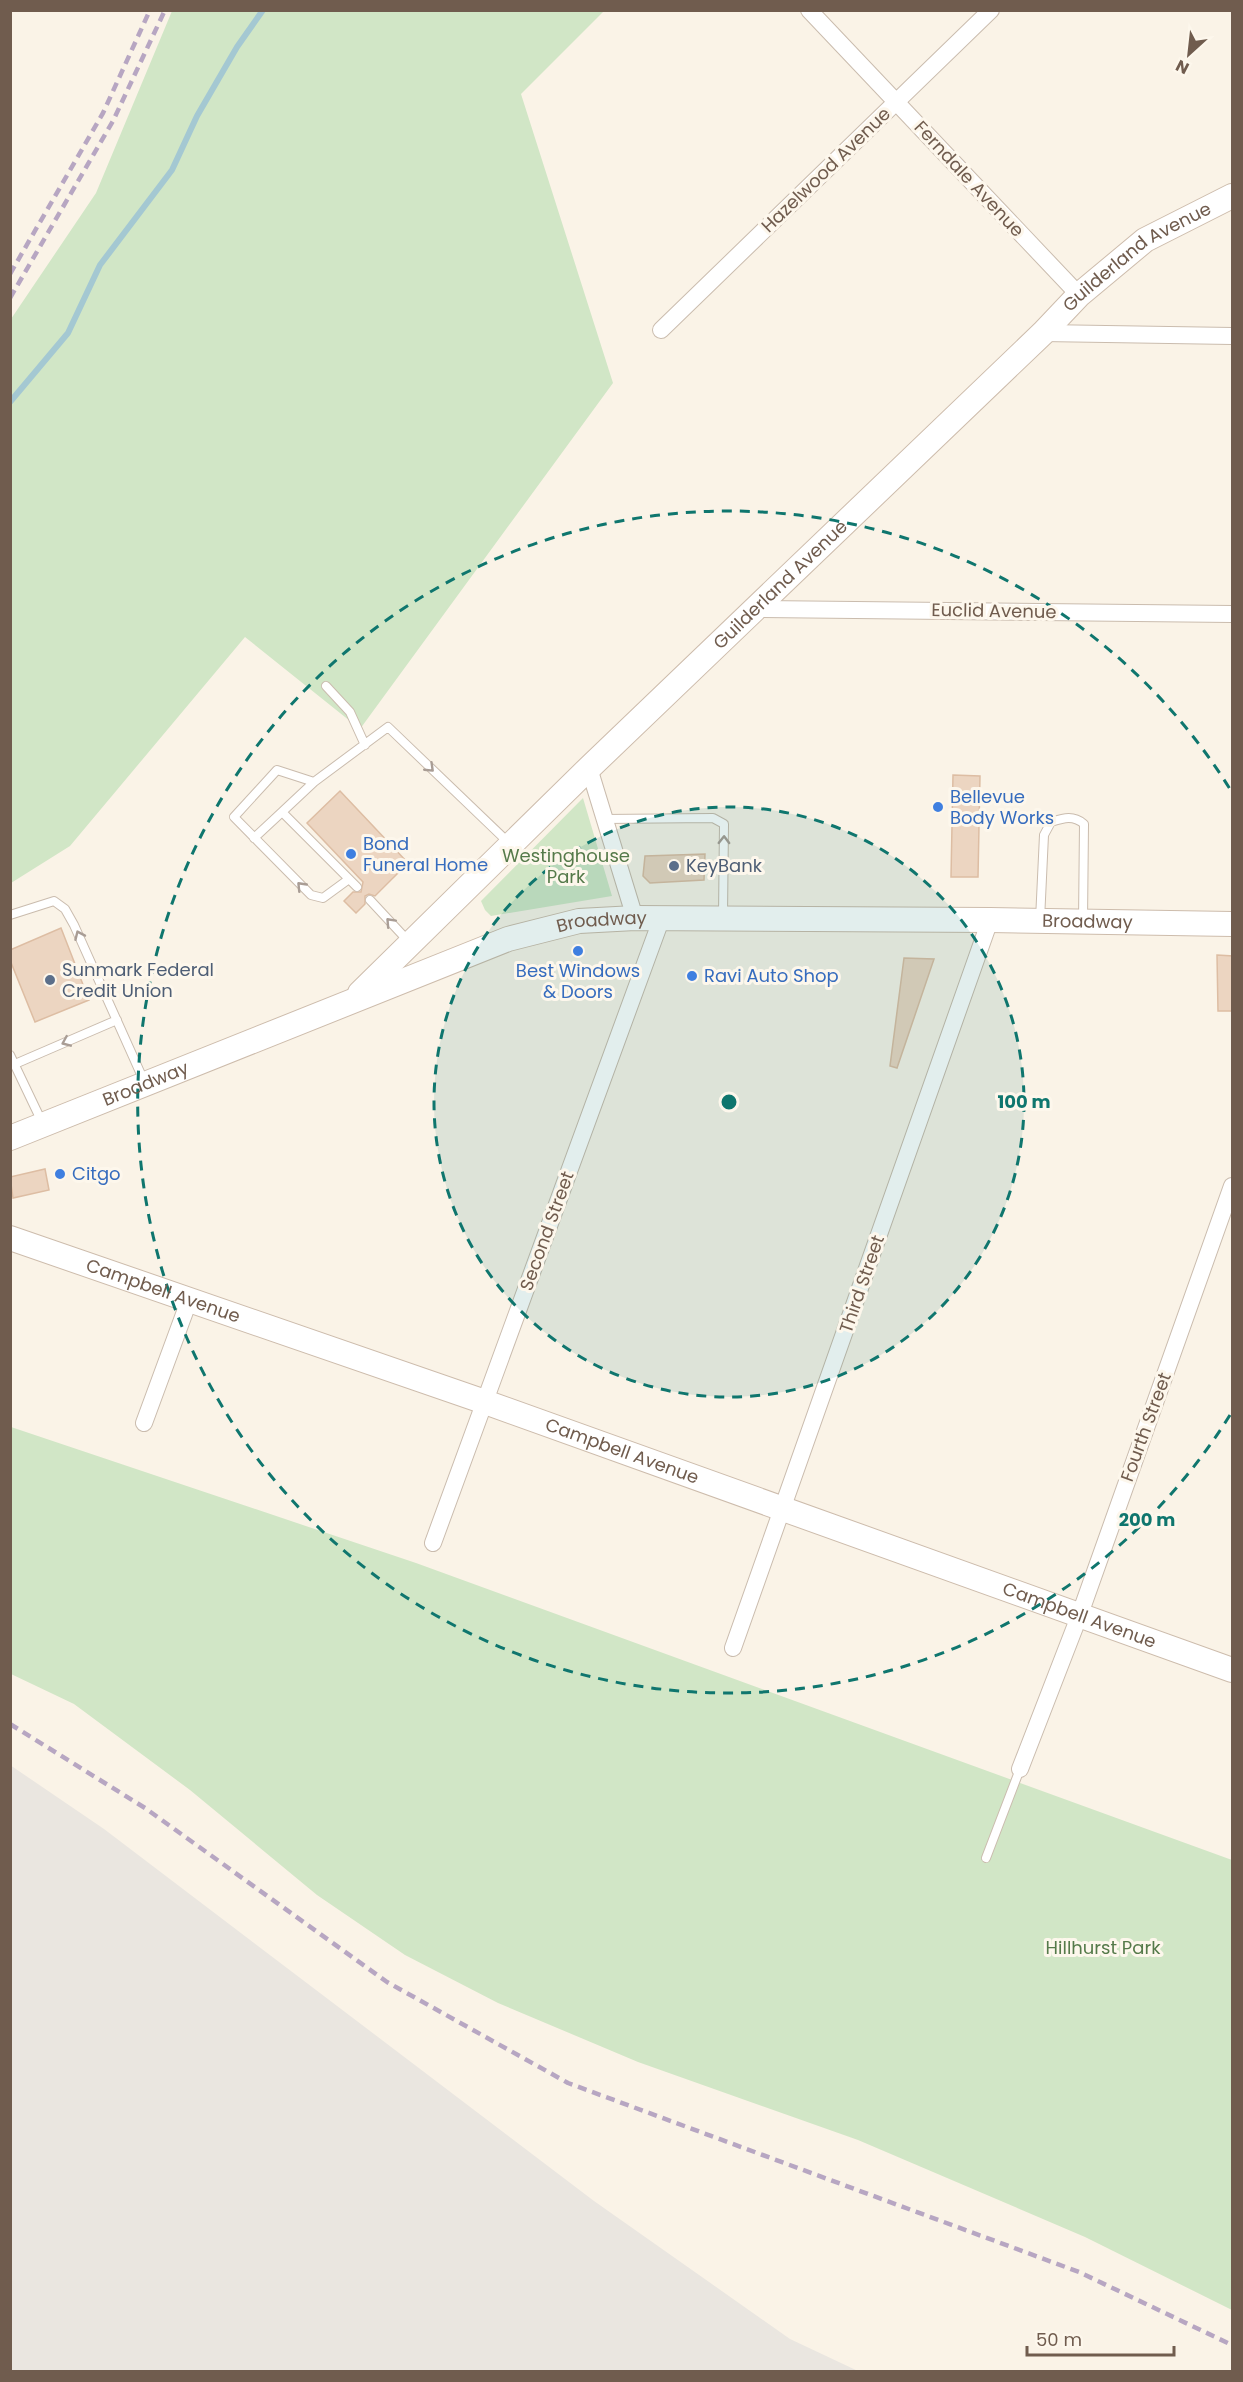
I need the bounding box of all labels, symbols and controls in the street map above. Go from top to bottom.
north arrow [1159,24,1219,84]
text: N [1172,54,1193,80]
street label: Hazelwood Avenue [756,101,896,238]
street label: Ferndale Avenue [909,115,1030,242]
street label: Guilderland Avenue [1057,196,1215,317]
street label: Guilderland Avenue [707,514,853,655]
street label: Euclid Avenue [931,597,1057,624]
one-way arrow [424,761,434,772]
place label: Bellevue Body Works [950,784,1054,830]
marker: Bellevue Body Works [931,800,945,814]
place label: Bond Funeral Home [363,831,488,877]
one-way arrow [718,836,730,845]
park label: Westinghouse Park [502,843,630,889]
marker: Bond Funeral Home [344,847,358,861]
place label: KeyBank [686,853,763,878]
marker: KeyBank [667,859,681,873]
one-way arrow [298,882,309,893]
street label: Broadway [554,905,647,938]
street label: Broadway [1042,908,1133,934]
one-way arrow [386,918,397,928]
one-way arrow [74,930,86,941]
marker: Best Windows & Doors [571,944,585,958]
place label: Sunmark Federal Credit Union [62,957,214,1003]
place label: Best Windows & Doors [516,958,640,1004]
place label: Ravi Auto Shop [704,963,839,988]
marker: Ravi Auto Shop [685,969,699,983]
marker: Sunmark Federal Credit Union [43,973,57,987]
one-way arrow [61,1035,72,1047]
street label: Broadway [99,1055,192,1112]
text: 100 m [997,1089,1051,1114]
centre of rings [719,1092,739,1112]
place label: Citgo [72,1161,121,1186]
marker: Citgo [53,1167,67,1181]
street label: Second Street [513,1168,580,1294]
street label: Third Street [833,1232,890,1336]
street label: Campbell Avenue [83,1252,244,1329]
street label: Fourth Street [1114,1369,1177,1485]
street label: Campbell Avenue [542,1412,702,1490]
text: 200 m [1119,1507,1175,1532]
street label: Campbell Avenue [999,1576,1160,1654]
park label: Hillhurst Park [1046,1935,1161,1960]
scale bar [1027,2319,1174,2357]
text: 50 m [1036,2327,1082,2352]

